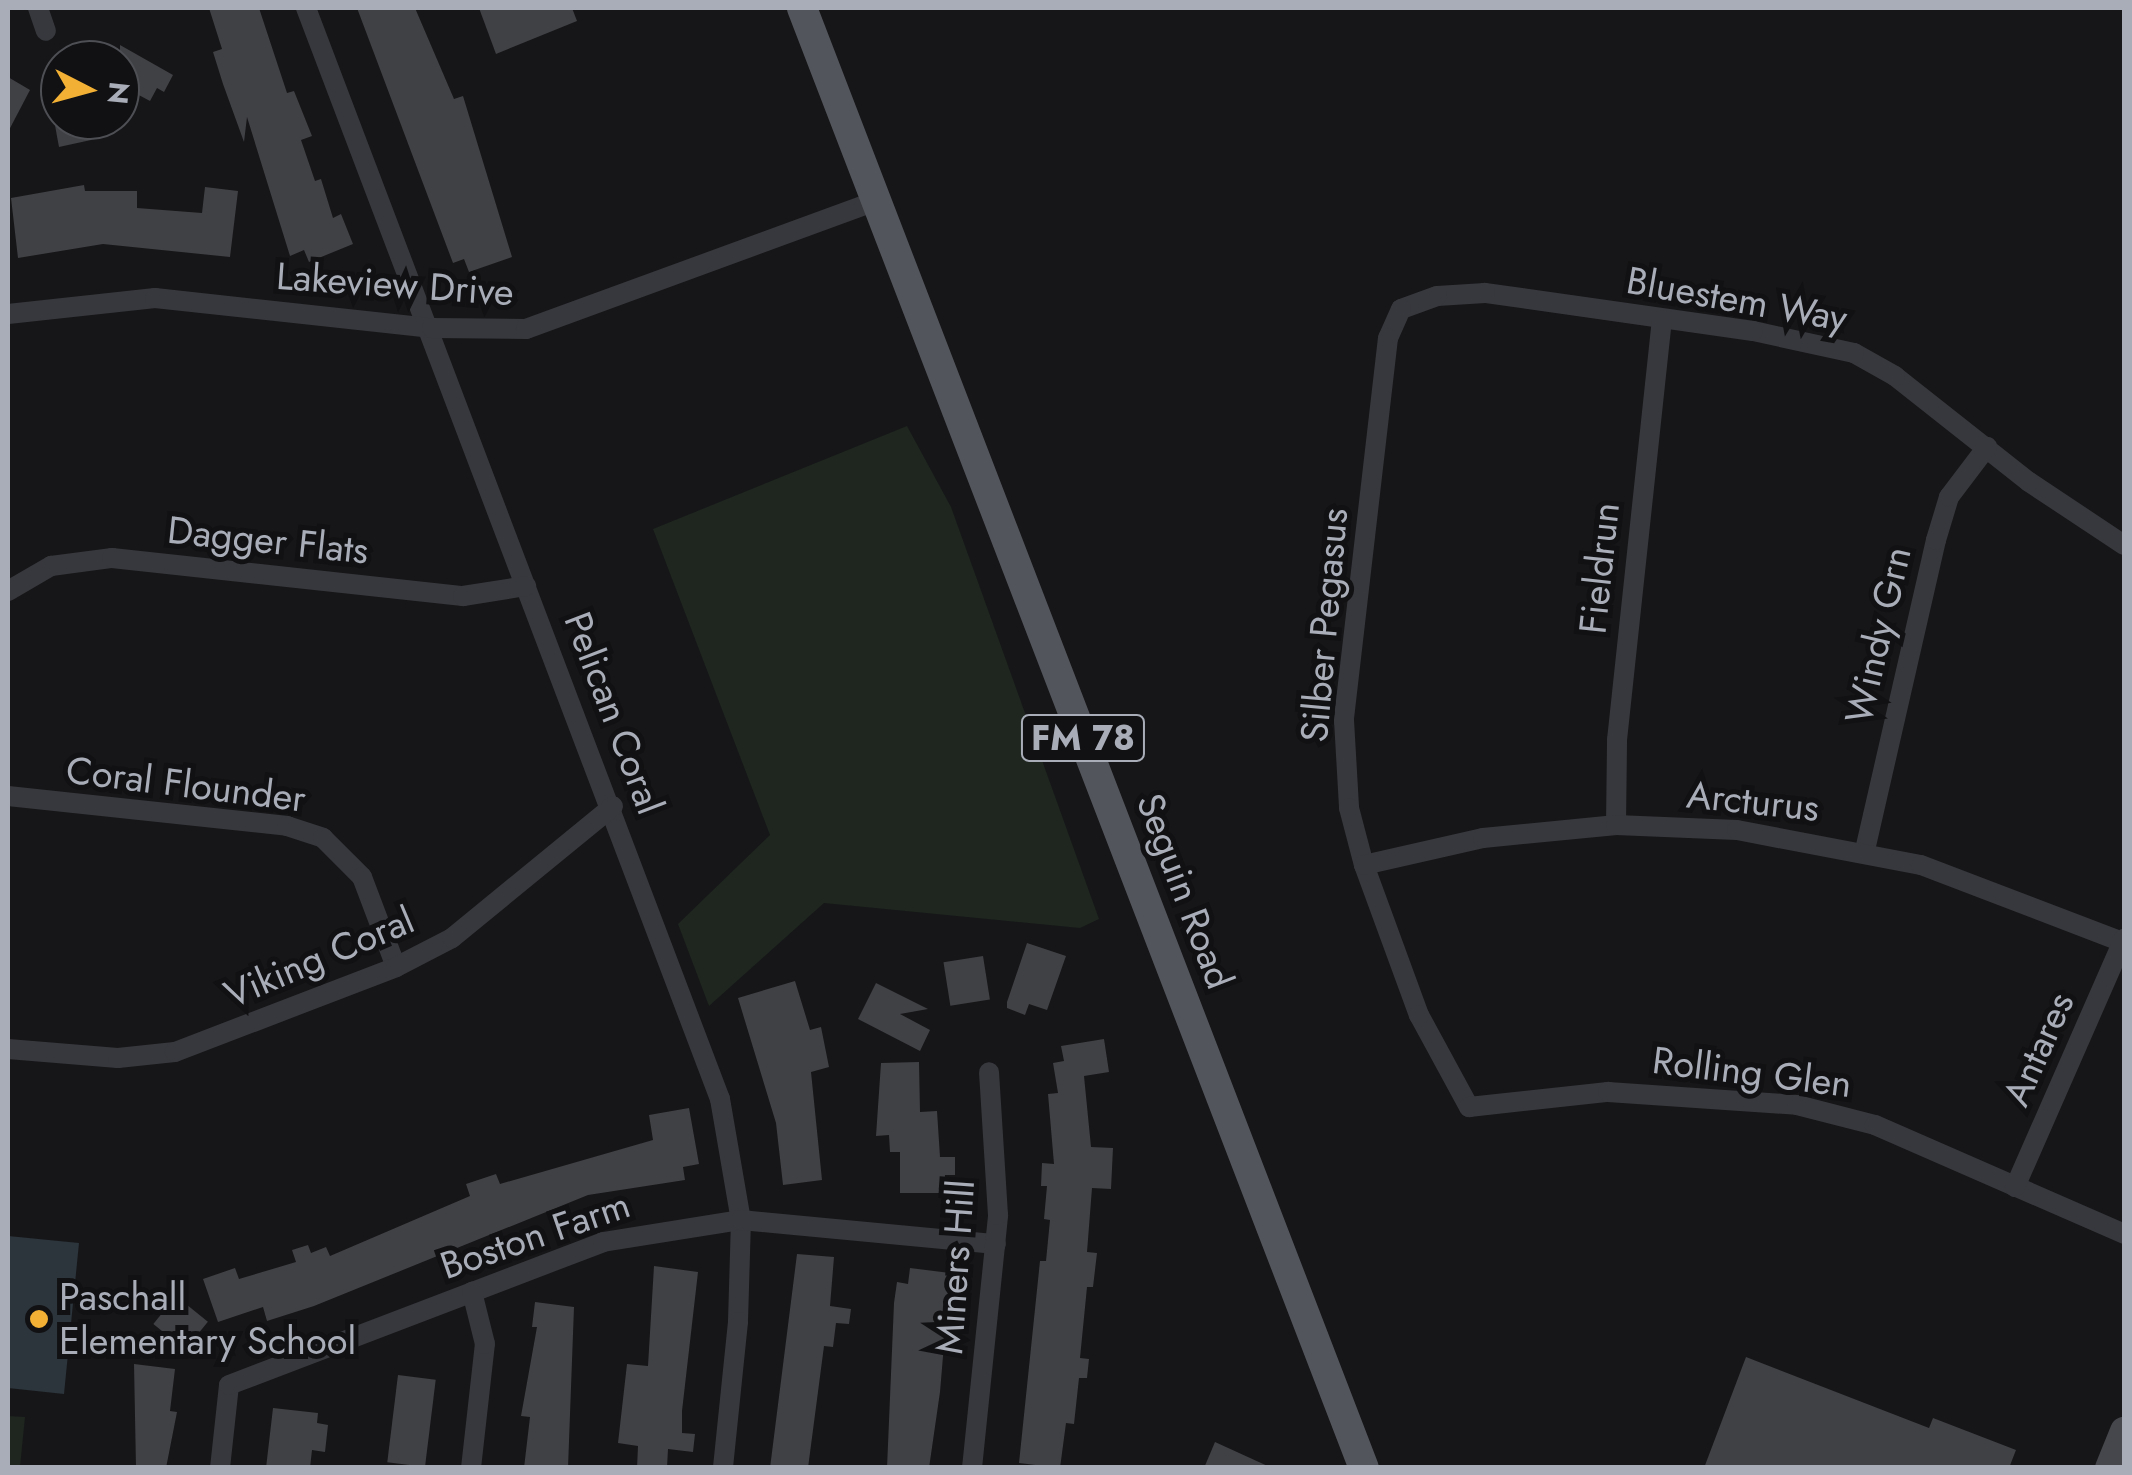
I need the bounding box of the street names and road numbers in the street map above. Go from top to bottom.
street label: Lakeview Drive [275,253,515,315]
street label: Bluestem Way [1623,257,1851,341]
street label: Fieldrun [1569,500,1629,636]
street label: Silber Pegasus [1291,506,1357,744]
street label: Dagger Flats [165,507,371,573]
street label: Windy Grn [1836,542,1920,728]
street label: Pelican Coral [555,606,673,820]
road number: FM 78 [1020,708,1146,768]
street label: Coral Flounder [64,747,308,821]
street label: Arcturus [1684,771,1822,831]
street label: Seguin Road [1127,787,1243,995]
street label: Viking Coral [217,897,421,1017]
street label: Antares [1993,985,2083,1113]
street label: Rolling Glen [1650,1037,1854,1107]
street label: Miners Hill [926,1178,984,1356]
street label: Boston Farm [434,1181,636,1289]

